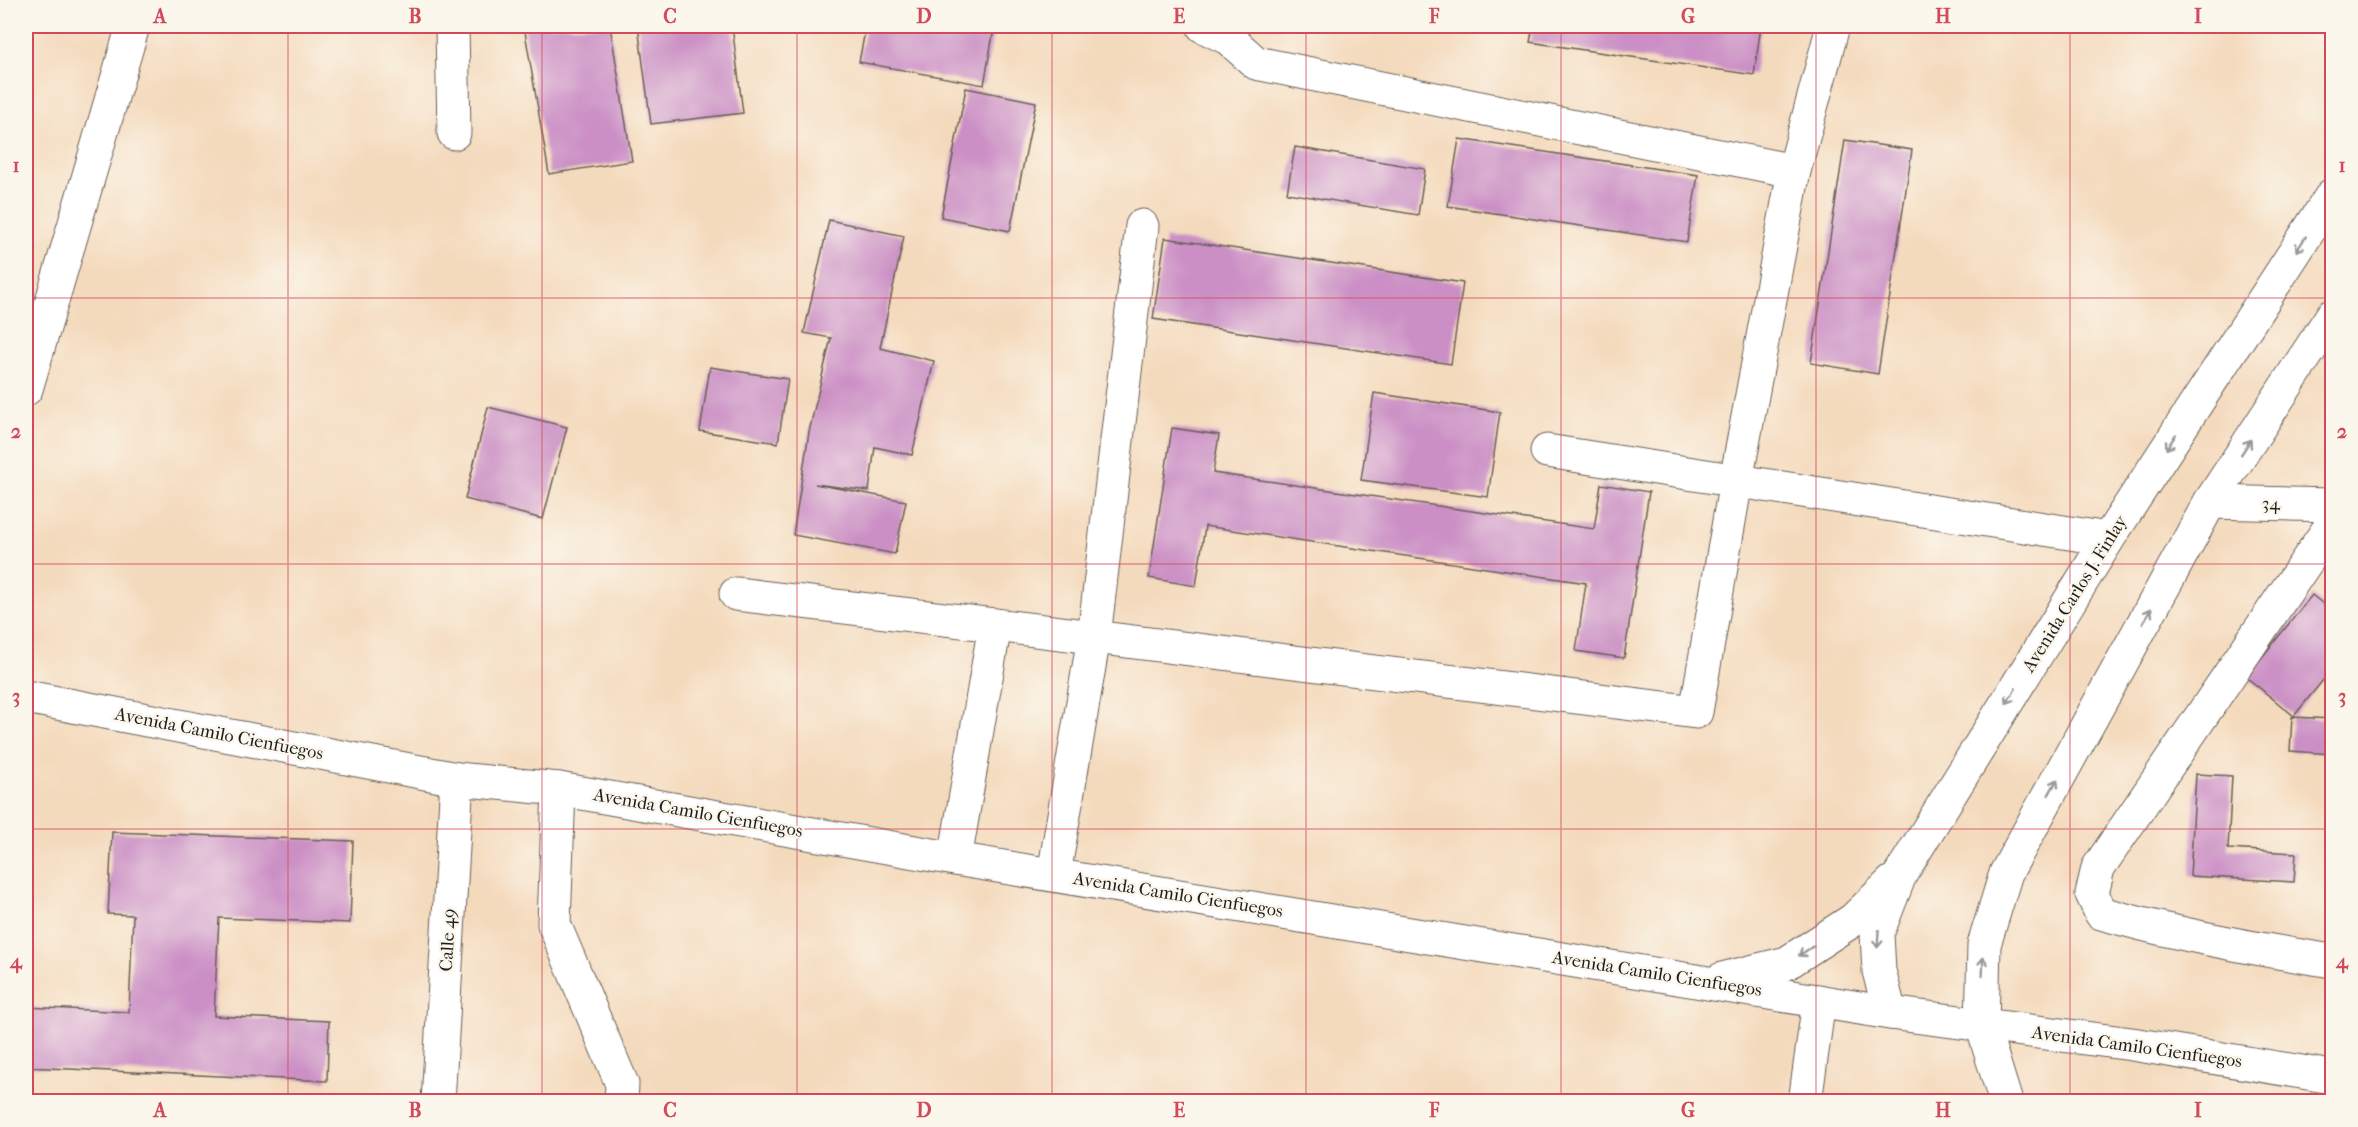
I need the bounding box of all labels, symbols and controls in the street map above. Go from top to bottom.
text: A [152,5,168,28]
text: B [408,5,422,28]
text: C [663,5,677,28]
text: D [916,5,932,28]
text: E [1173,5,1185,28]
text: F [1428,5,1440,28]
text: G [1681,5,1695,28]
text: H [1935,5,1951,28]
text: I [2194,5,2202,28]
text: 1 [12,154,20,177]
text: 1 [2338,154,2346,177]
one-way arrow [2294,235,2306,252]
text: 2 [11,420,21,443]
text: 2 [2337,420,2347,443]
one-way arrow [2165,434,2177,450]
one-way arrow [2239,439,2252,456]
street label: 34 [2262,493,2281,515]
street label: Avenida Carlos J. Finlay [2018,511,2132,677]
one-way arrow [2142,607,2153,625]
text: 3 [12,685,20,708]
text: 3 [2338,685,2346,708]
one-way arrow [2005,687,2017,704]
street label: Avenida Camilo Cienfuegos [112,703,325,765]
one-way arrow [2048,778,2059,796]
street label: Avenida Camilo Cienfuegos [591,784,805,842]
street label: Avenida Camilo Cienfuegos [1071,868,1285,922]
street label: Calle 49 [436,908,460,972]
one-way arrow [1872,929,1883,948]
one-way arrow [1798,945,1815,957]
street label: Avenida Camilo Cienfuegos [1550,947,1764,1001]
text: 4 [9,950,23,974]
text: 4 [2335,950,2349,974]
one-way arrow [1978,957,1989,977]
street label: Avenida Camilo Cienfuegos [2030,1022,2244,1072]
text: A [152,1099,168,1122]
text: B [408,1099,422,1122]
text: C [663,1099,677,1122]
text: D [916,1099,932,1122]
text: E [1173,1099,1185,1122]
text: F [1428,1099,1440,1122]
text: G [1681,1099,1695,1122]
text: H [1935,1099,1951,1122]
text: I [2194,1099,2202,1122]

